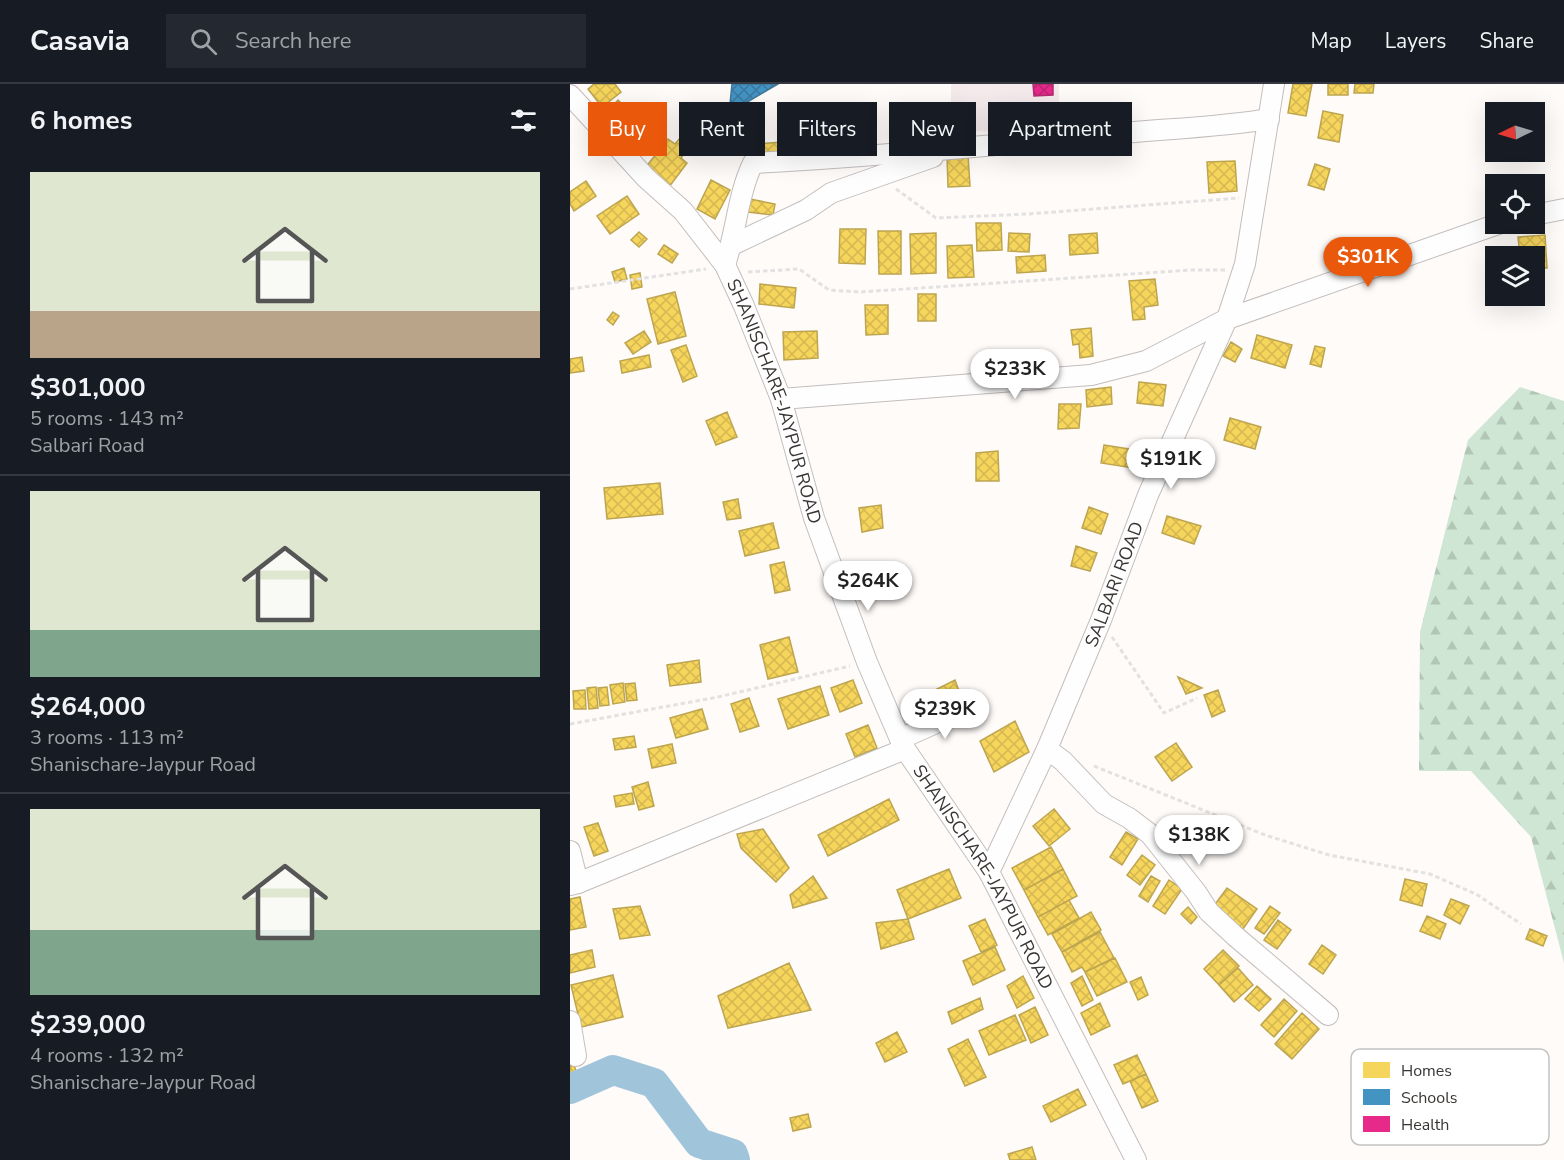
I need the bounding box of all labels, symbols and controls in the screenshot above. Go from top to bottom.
search box [166,14,586,68]
text: Casavia [30,22,130,60]
icon: search [187,25,220,58]
text: Search here [235,26,352,56]
text: Map [1310,27,1352,55]
text: Layers [1385,27,1446,55]
text: Share [1479,27,1534,55]
chip: Buy [588,102,667,156]
chip: Rent [679,102,765,156]
chip: Filters [777,102,877,156]
chip: New [889,102,976,156]
chip: Apartment [988,102,1132,156]
north arrow [1485,102,1545,162]
map controls [1485,102,1545,306]
text: 6 homes [30,103,132,138]
icon: filters [507,104,540,137]
button: locate [1485,174,1545,234]
icon: home [231,211,339,319]
pin: $301K [1326,237,1410,288]
text: $301K [1337,243,1399,270]
button: layers [1485,246,1545,306]
street label: SHANISCHARE-JAYPUR ROAD [721,275,827,527]
pin: $233K [973,349,1057,400]
text: $233K [984,355,1046,382]
text: $301,000 [30,370,146,405]
text: 5 rooms · 143 m² [30,405,184,432]
text: Salbari Road [30,432,145,459]
pin: $191K [1129,439,1213,490]
text: $191K [1140,445,1202,472]
street label: SALBARI ROAD [1079,518,1149,651]
icon: home [231,530,339,638]
pin: $264K [826,561,910,612]
text: $264K [837,567,899,594]
text: $264,000 [30,689,146,724]
pin: $239K [903,689,987,740]
text: $239K [914,695,976,722]
text: 3 rooms · 113 m² [30,724,184,751]
text: Shanischare-Jaypur Road [30,751,256,778]
street label: SHANISCHARE-JAYPUR ROAD [907,760,1059,993]
pin: $138K [1157,815,1241,866]
text: $138K [1168,821,1230,848]
icon: home [231,848,339,956]
text: $239,000 [30,1007,146,1042]
text: 4 rooms · 132 m² [30,1042,184,1069]
legend [1351,1049,1549,1145]
text: Homes [1401,1060,1452,1082]
text: Shanischare-Jaypur Road [30,1069,256,1096]
text: Schools [1401,1087,1457,1109]
text: Health [1401,1114,1449,1136]

